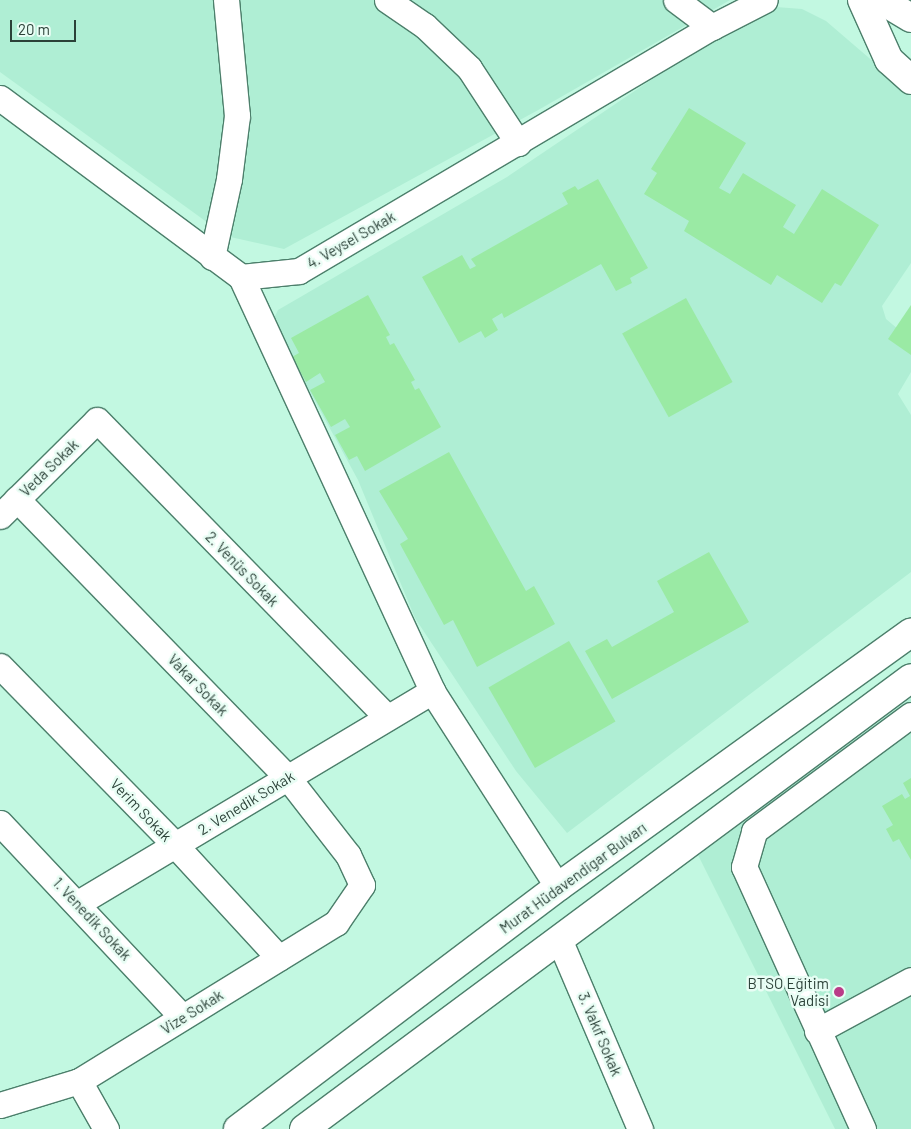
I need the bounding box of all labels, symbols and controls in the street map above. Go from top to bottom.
scale bar [12,10,79,42]
text: 20 m [18,20,50,38]
street label: 4. Veysel Sokak [304,207,398,273]
street label: Veda Sokak [16,436,82,500]
street label: 2. Venüs Sokak [202,528,282,610]
street label: Vakar Sokak [164,650,232,720]
street label: 2. Venedik Sokak [195,767,297,839]
street label: Verim Sokak [107,775,175,845]
street label: Murat Hüdavendigar Bulvarı [496,819,650,937]
street label: 1. Venedik Sokak [49,874,135,964]
place label: BTSO Eğitim Vadisi [748,974,829,1009]
street label: Vize Sokak [158,986,226,1038]
marker: BTSO Eğitim Vadisi [833,986,845,998]
street label: 3. Vakıf Sokak [574,989,626,1079]

